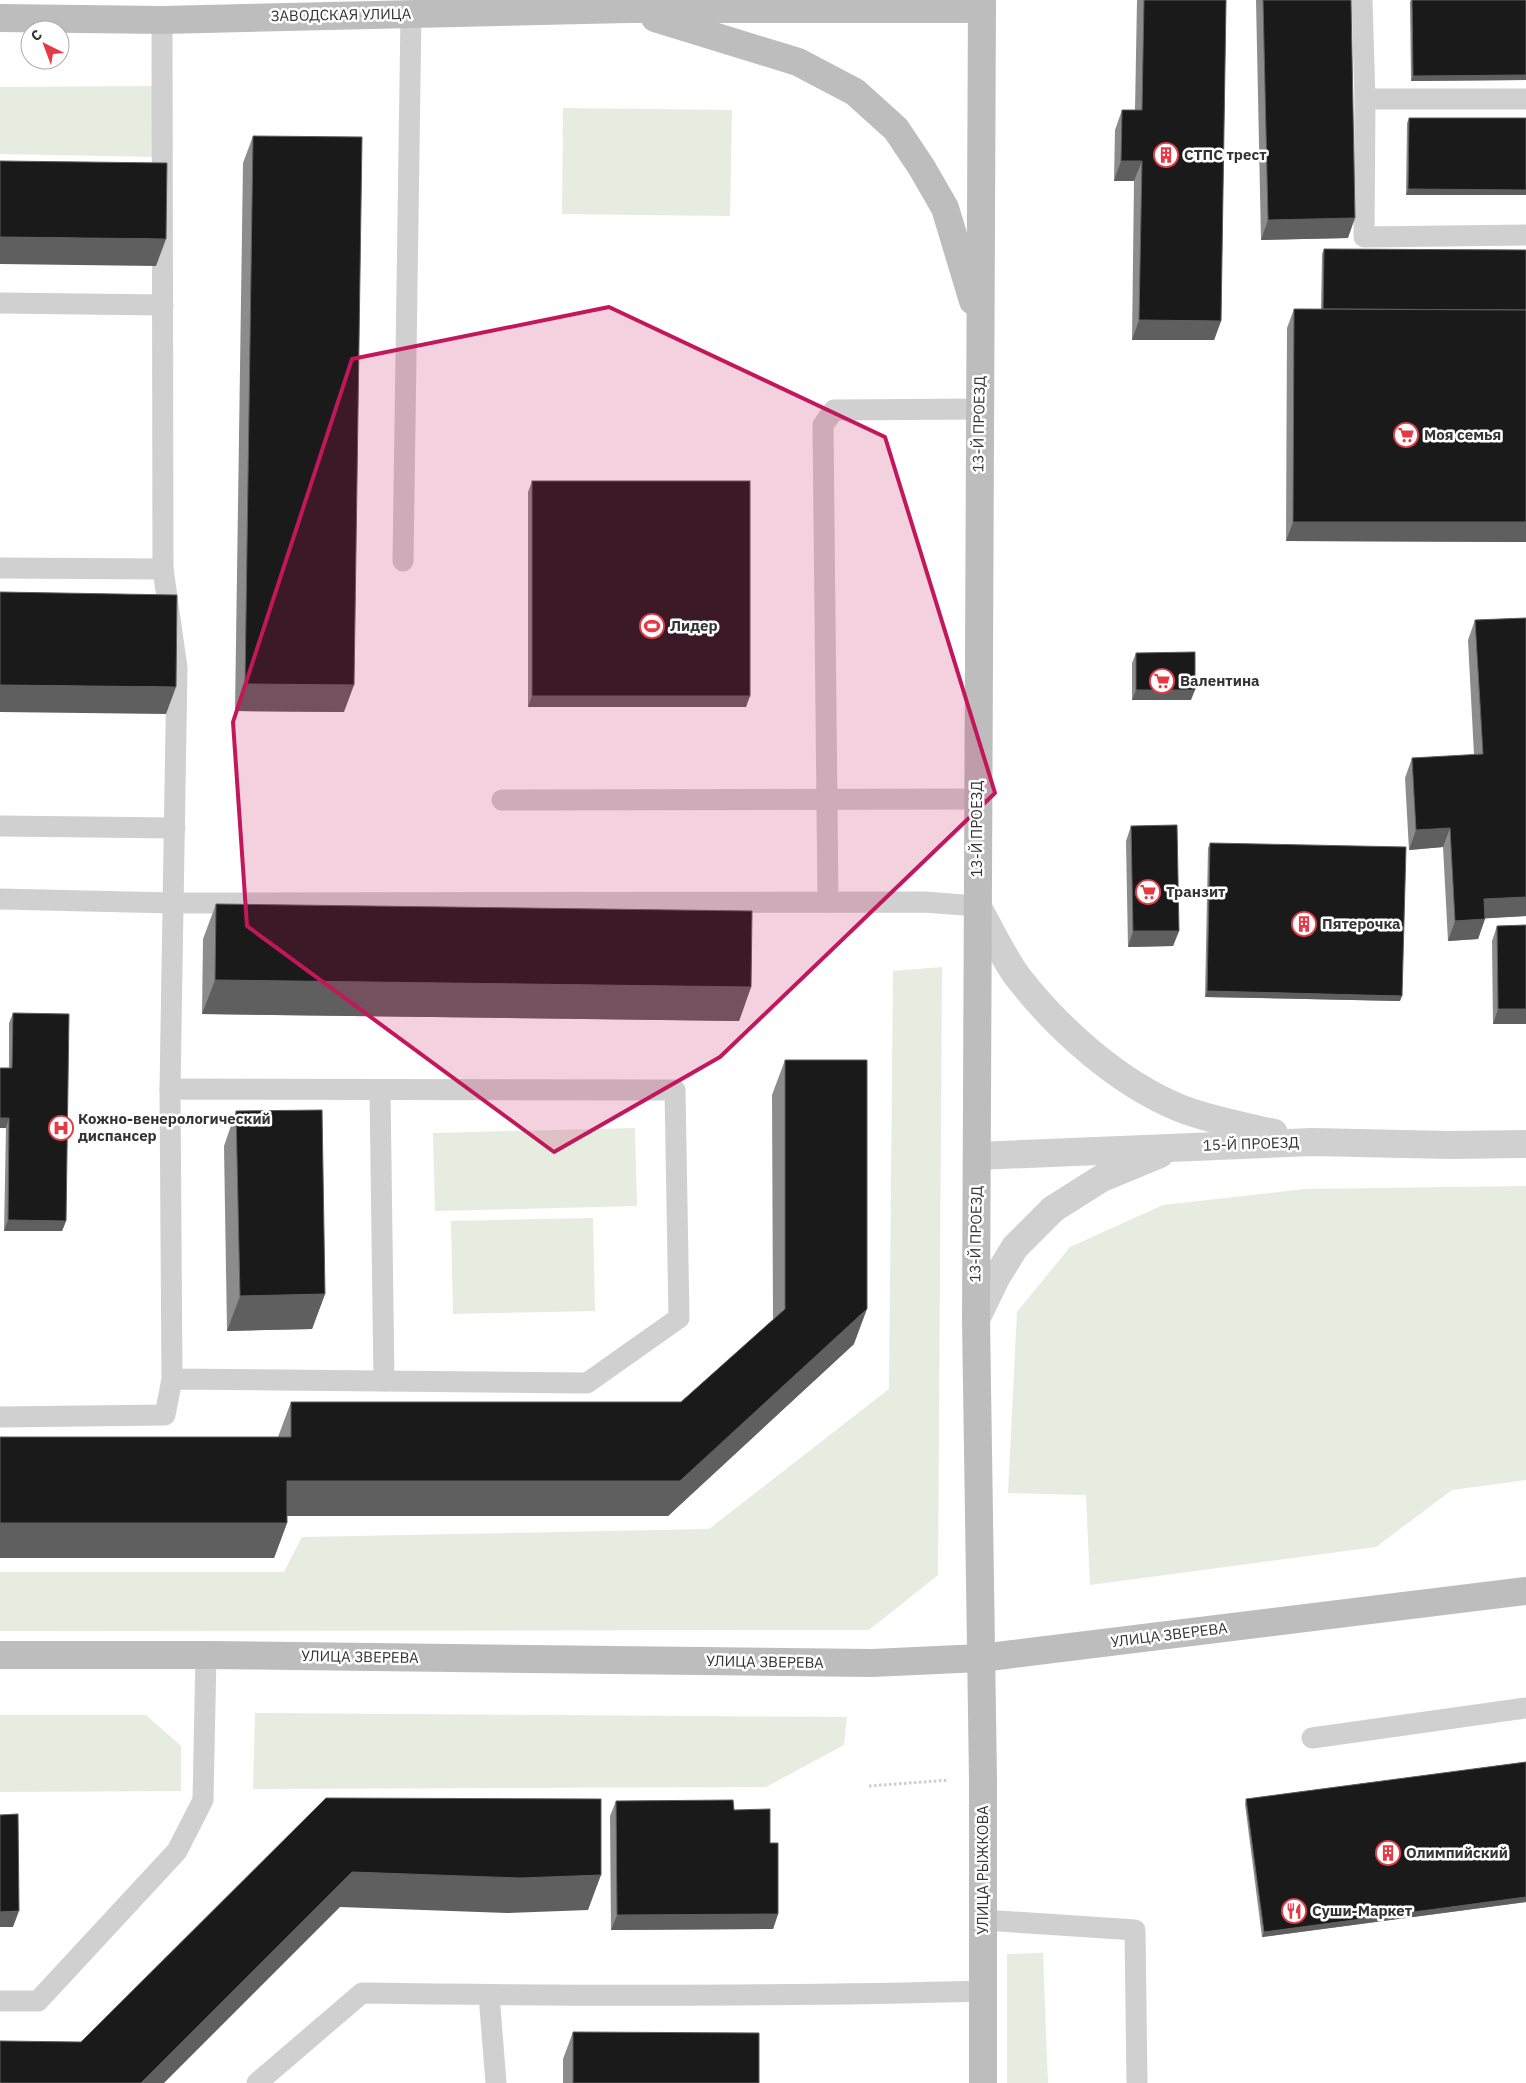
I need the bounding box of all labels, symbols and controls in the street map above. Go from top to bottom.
street label: ЗАВОДСКАЯ УЛИЦА [271,4,412,25]
north arrow [20,20,70,70]
text: С [27,26,46,45]
building icon: СТПС трест [1153,142,1179,168]
place label: СТПС трест [1184,145,1267,164]
street label: 13-Й ПРОЕЗД [968,375,989,472]
supermarket icon: Моя семья [1393,422,1419,448]
place label: Моя семья [1424,425,1501,444]
sports icon: Лидер [639,613,665,639]
place label: Лидер [670,616,718,635]
supermarket icon: Валентина [1149,668,1175,694]
place label: Валентина [1180,671,1260,690]
street label: 13-Й ПРОЕЗД [967,781,986,877]
supermarket icon: Транзит [1135,879,1161,905]
place label: Транзит [1166,882,1226,901]
building icon: Пятерочка [1291,911,1317,937]
place label: Пятерочка [1322,914,1401,933]
place label: Кожно-венерологический диспансер [78,1109,271,1145]
hospital icon: Кожно-венерологический диспансер [48,1115,74,1141]
street label: 15-Й ПРОЕЗД [1202,1132,1300,1155]
street label: 13-Й ПРОЕЗД [965,1185,986,1282]
street label: УЛИЦА ЗВЕРЕВА [1109,1618,1229,1651]
street label: УЛИЦА ЗВЕРЕВА [301,1646,419,1667]
street label: УЛИЦА ЗВЕРЕВА [706,1651,824,1672]
street label: УЛИЦА РЫЖКОВА [973,1805,992,1935]
building icon: Олимпийский [1375,1840,1401,1866]
place label: Олимпийский [1406,1843,1508,1862]
restaurant icon: Суши-Маркет [1281,1898,1307,1924]
place label: Суши-Маркет [1312,1901,1413,1920]

